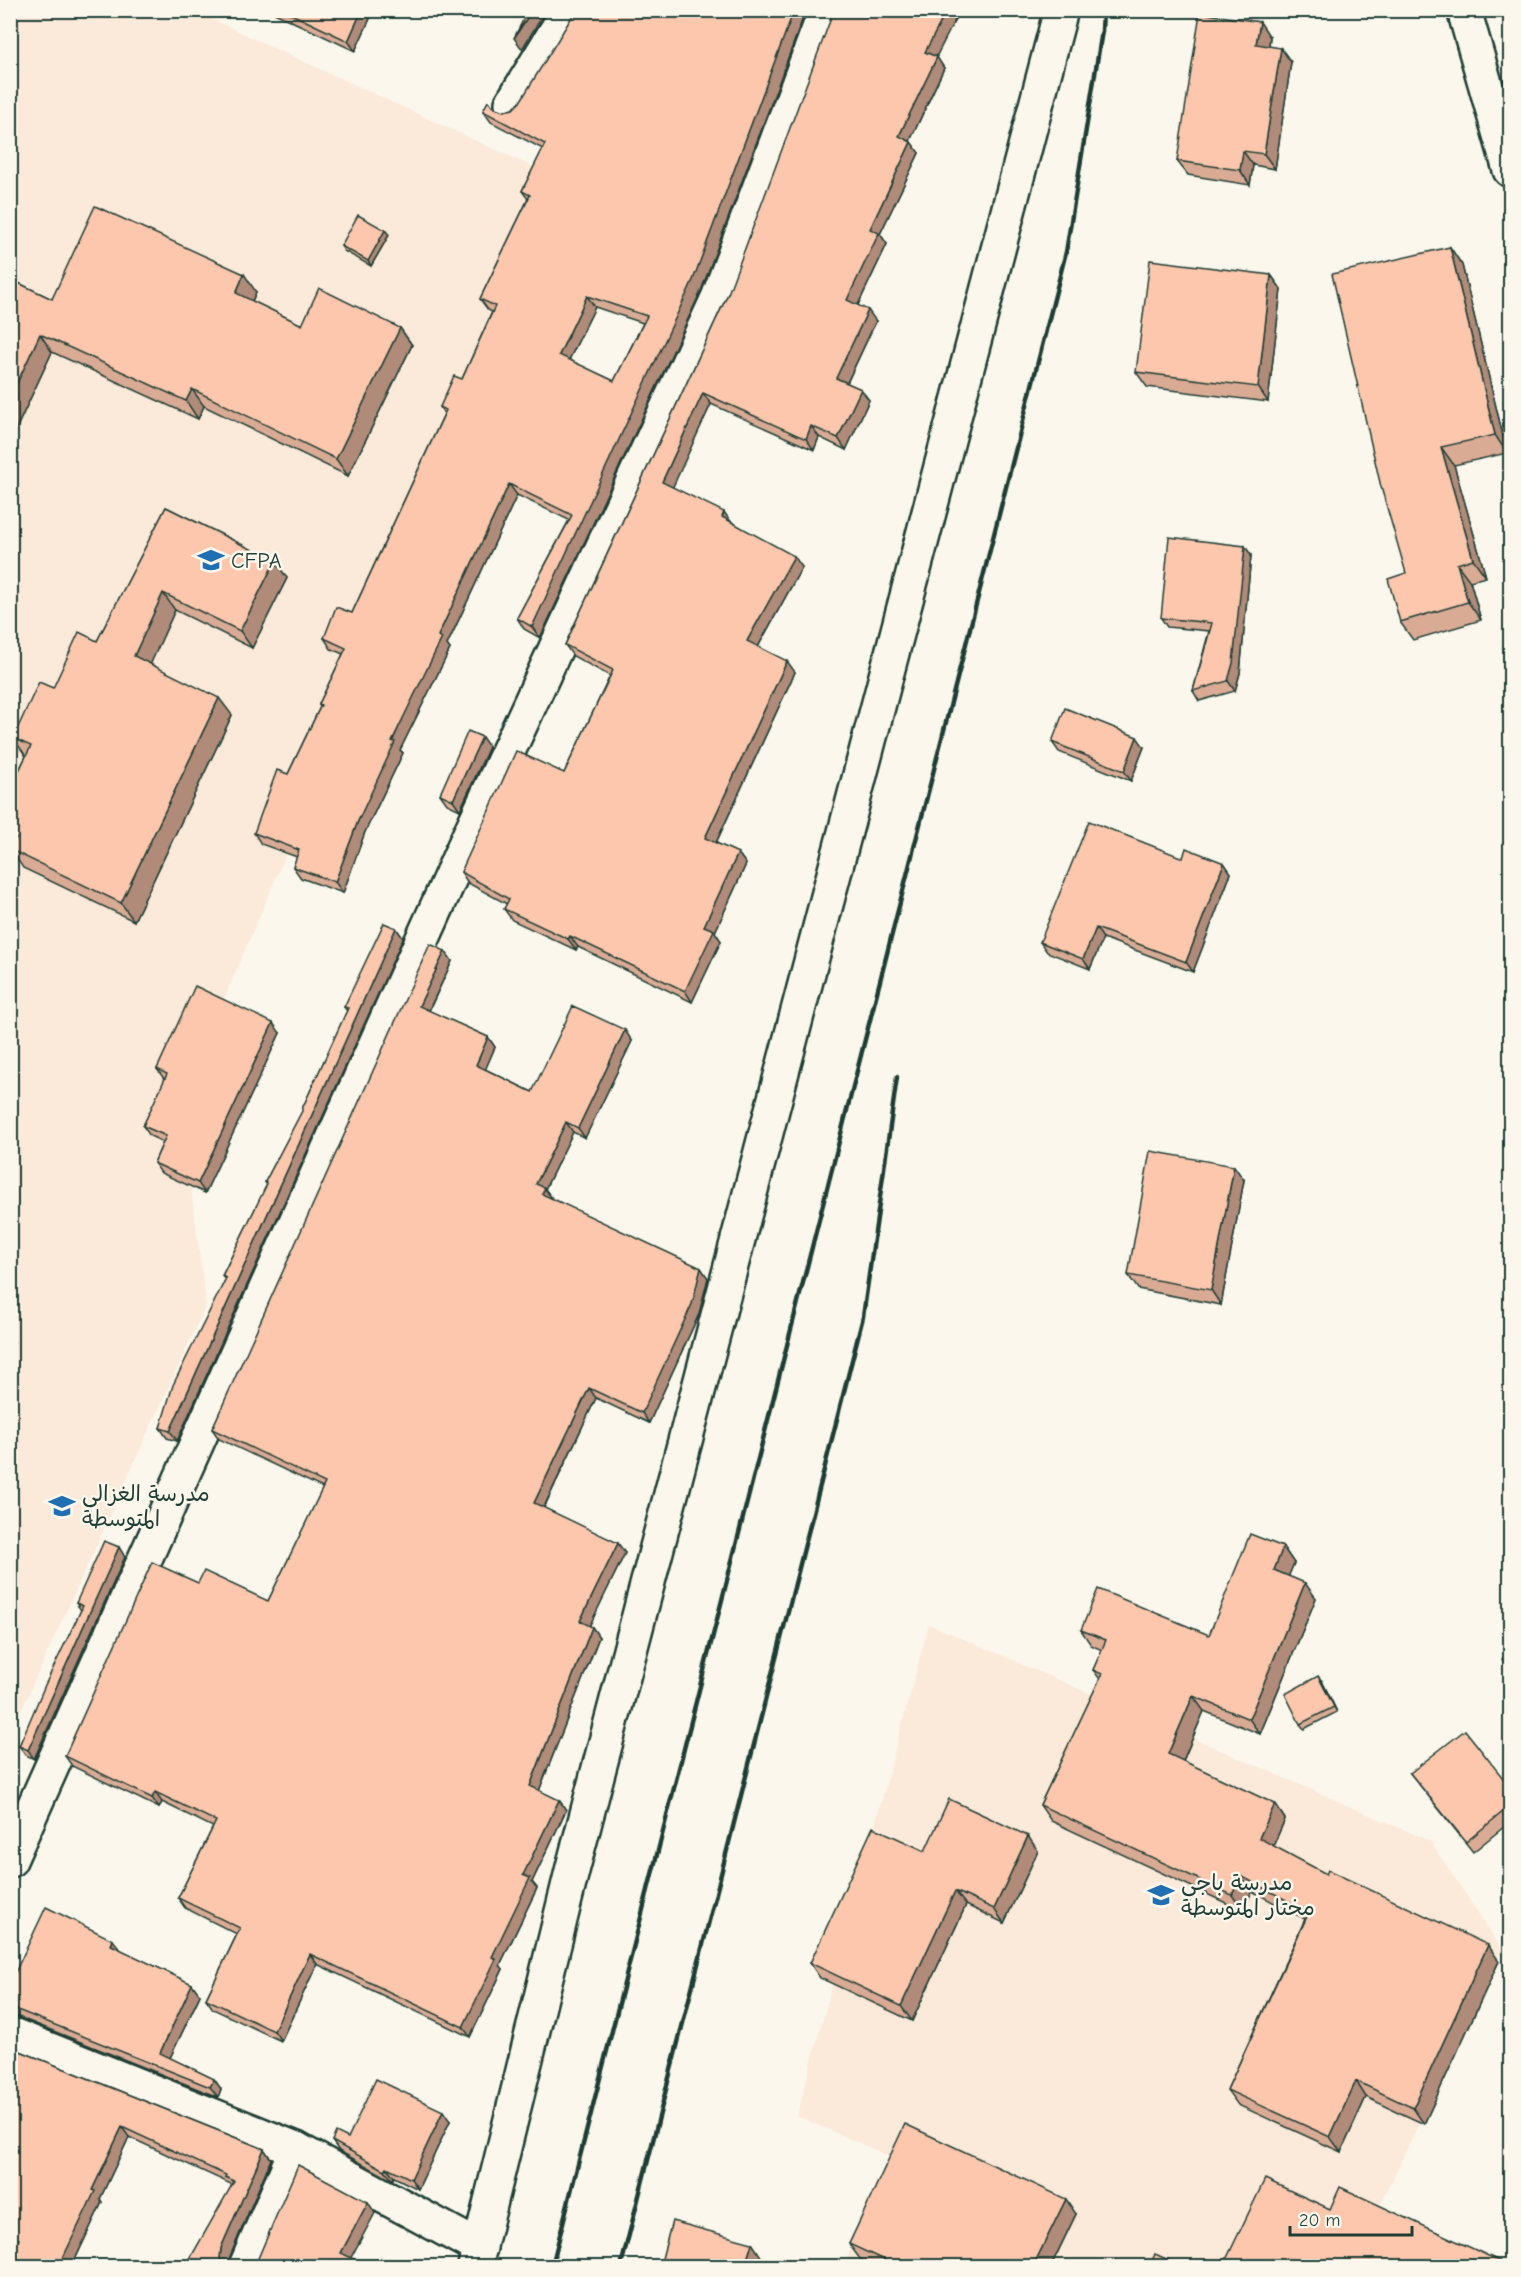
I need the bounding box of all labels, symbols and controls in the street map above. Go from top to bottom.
school or university icon: CFPA [196,545,226,575]
place label: CFPA [231,548,282,574]
place label: مدرسة الغزالي المتوسطة [82,1481,210,1532]
school or university icon: مدرسة الغزالي المتوسطة [47,1491,77,1521]
place label: مدرسة باجي مختار المتوسطة [1181,1870,1315,1921]
school or university icon: مدرسة باجي مختار المتوسطة [1146,1880,1176,1910]
scale bar [1290,2199,1412,2237]
text: 20 m [1299,2210,1340,2231]

